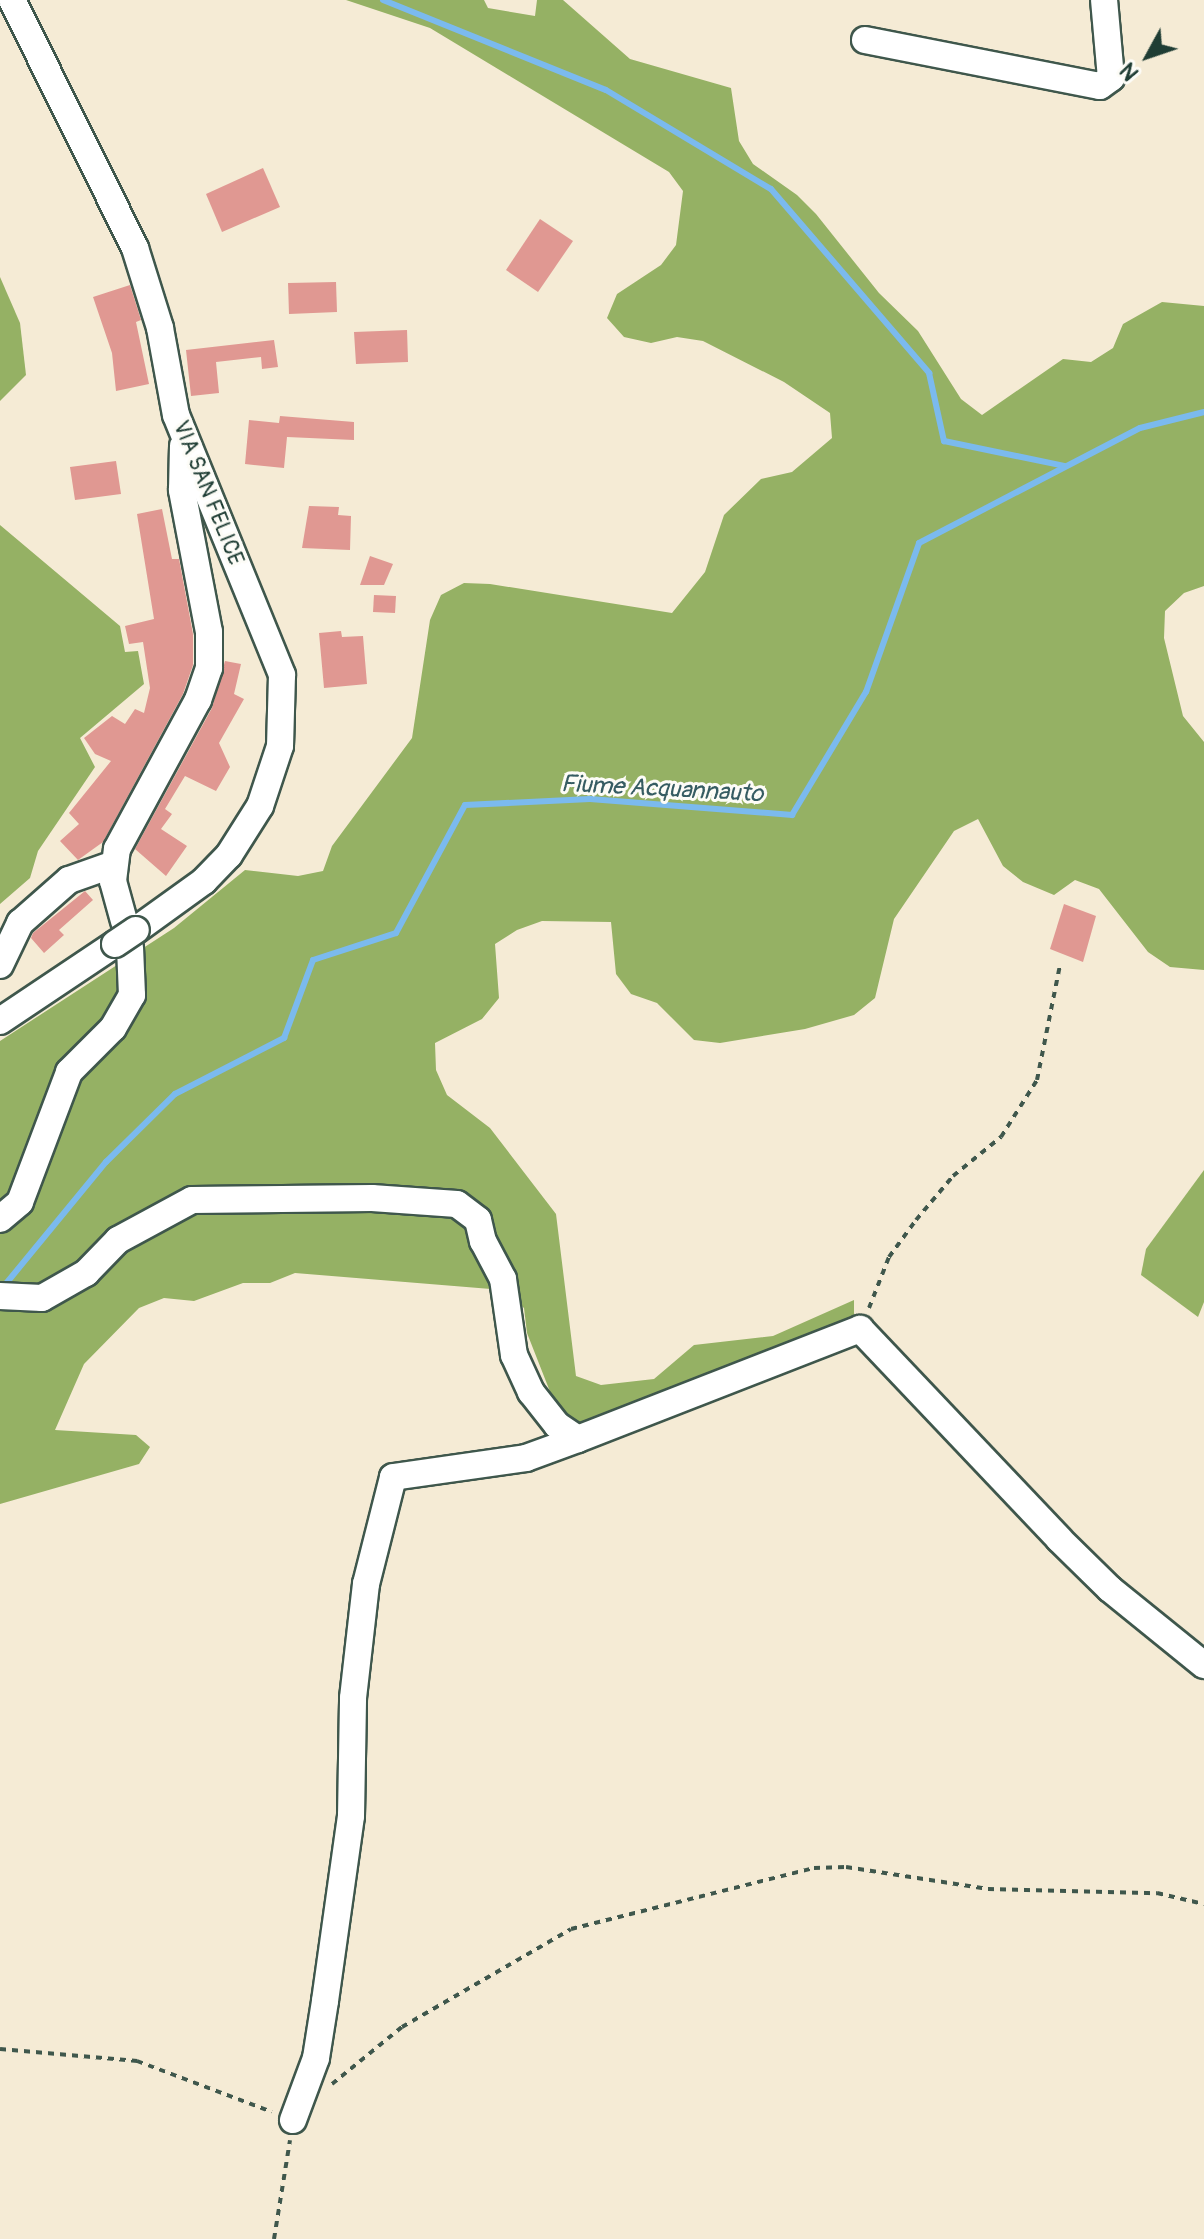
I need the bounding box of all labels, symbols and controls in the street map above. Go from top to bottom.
north arrow [1108,16,1188,96]
text: N [1114,57,1145,86]
street label: VIA SAN FELICE [167,417,249,569]
water label: Fiume Acquannauto [560,769,764,809]

